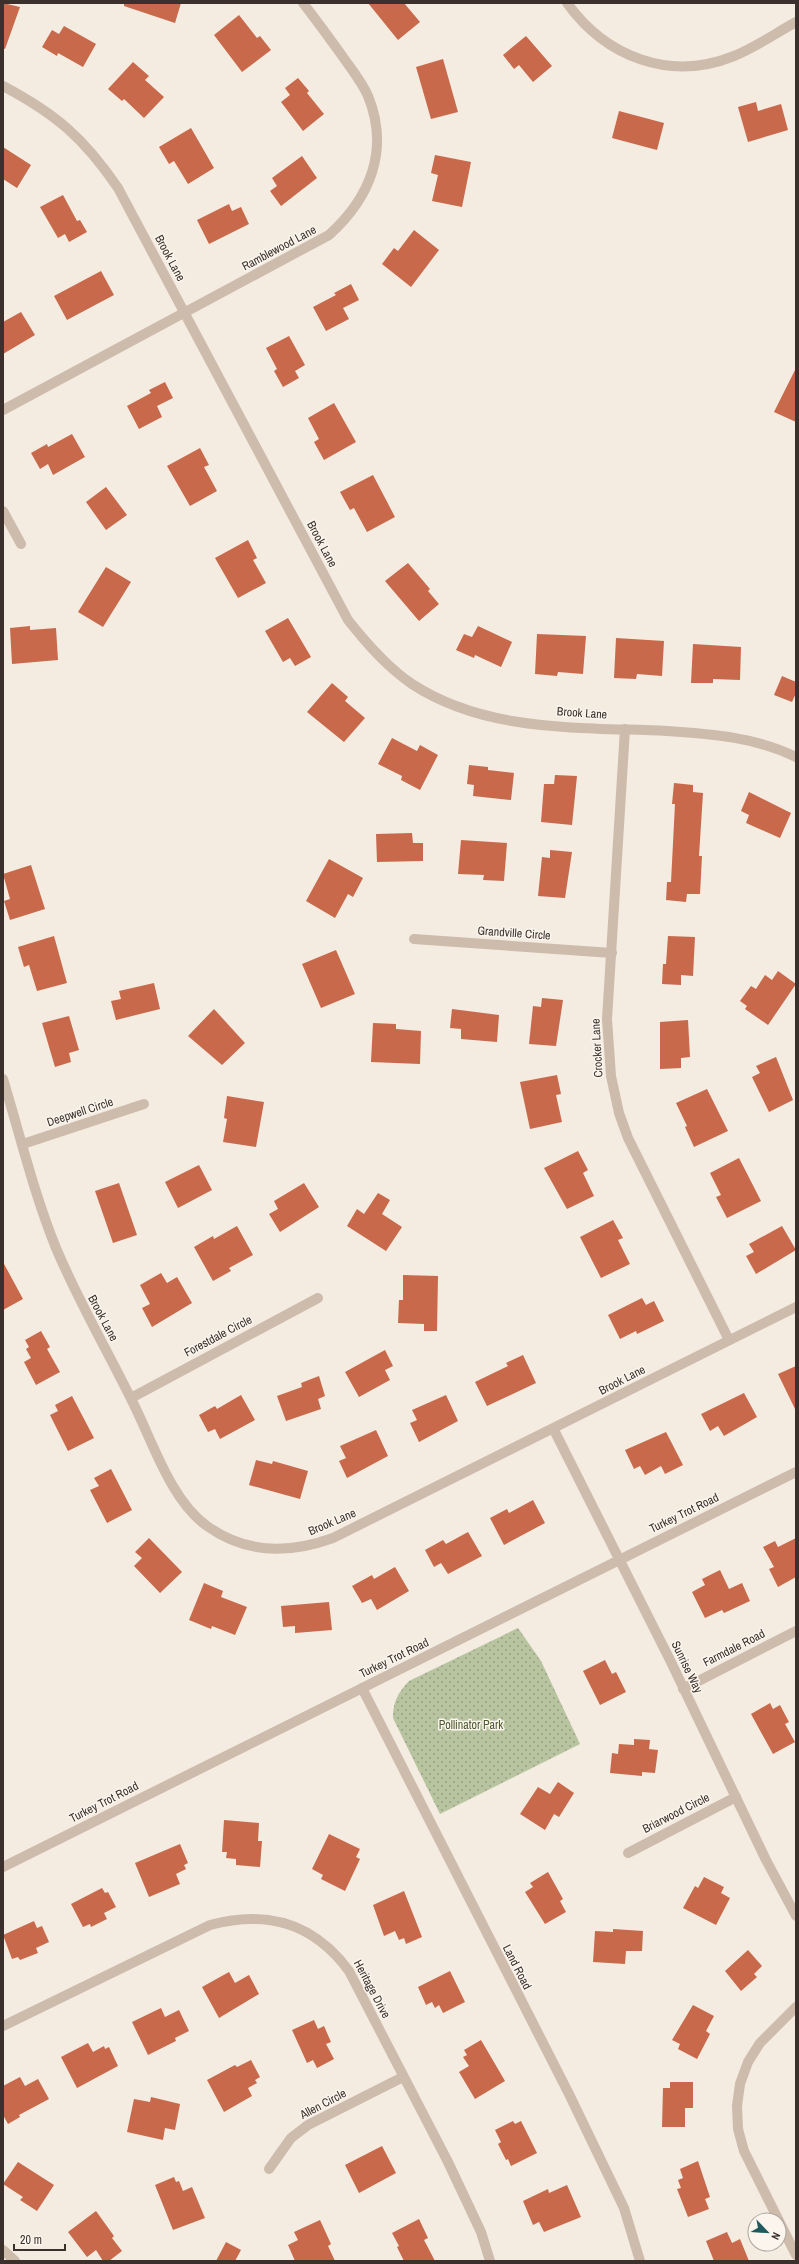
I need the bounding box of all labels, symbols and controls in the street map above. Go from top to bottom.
street label: Ramblewood Lane [239,222,319,274]
street label: Brook Lane [151,232,189,284]
street label: Brook Lane [303,518,341,570]
street label: Brook Lane [556,703,608,723]
street label: Grandville Circle [477,922,551,944]
street label: Crocker Lane [587,1018,607,1078]
street label: Deepwell Circle [45,1094,115,1130]
street label: Brook Lane [84,1292,122,1344]
street label: Forestdale Circle [181,1311,255,1361]
street label: Brook Lane [596,1361,648,1399]
street label: Turkey Trot Road [647,1489,721,1537]
street label: Brook Lane [306,1505,358,1539]
street label: Farmdale Road [700,1626,768,1670]
street label: Turkey Trot Road [357,1634,431,1682]
street label: Sunrise Way [668,1638,706,1696]
park label: Pollinator Park [439,1717,503,1733]
street label: Turkey Trot Road [67,1778,141,1826]
street label: Briarwood Circle [640,1789,712,1837]
street label: Land Road [499,1942,535,1992]
street label: Heritage Drive [350,1957,394,2021]
street label: Allen Circle [296,2085,349,2123]
north arrow [747,2212,787,2252]
scale bar [14,2226,65,2252]
text: N [768,2230,784,2242]
text: 20 m [20,2232,42,2248]

